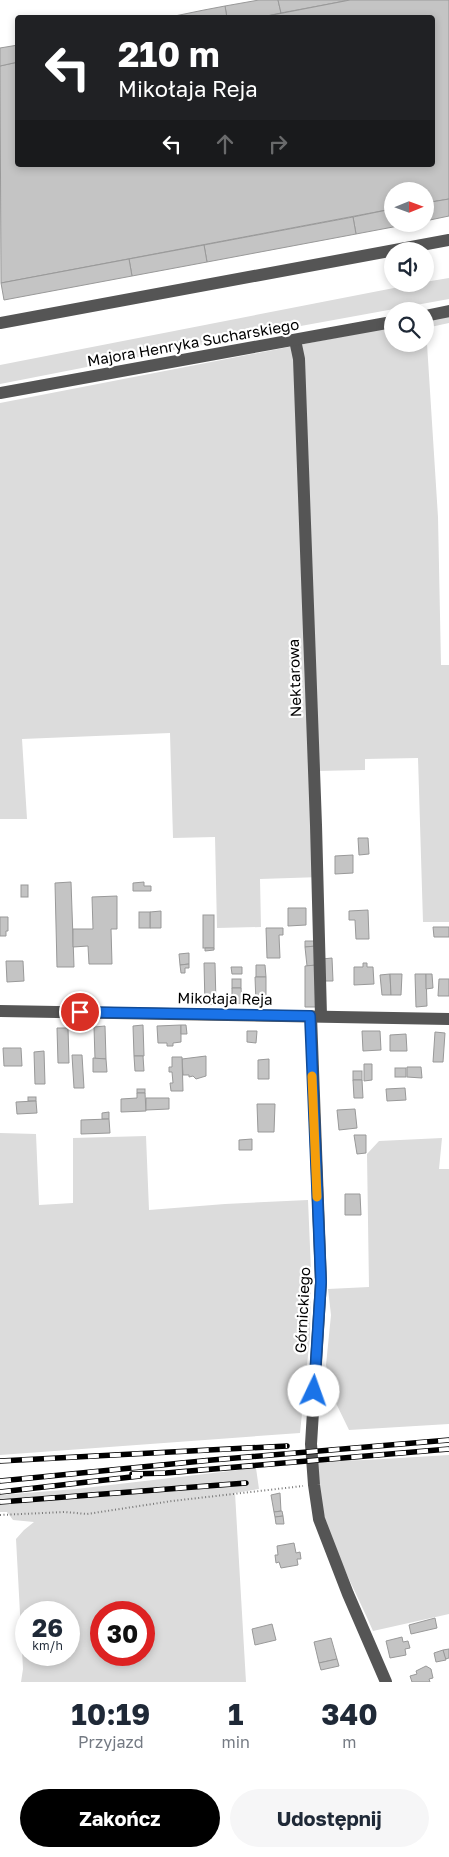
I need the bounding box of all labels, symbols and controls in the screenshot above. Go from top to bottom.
text: 210 m [118,33,220,75]
icon: left [35,35,100,100]
text: Mikołaja Reja [118,75,258,102]
icon: left [158,130,186,158]
icon: ahead [211,130,239,158]
icon: right [264,130,292,158]
north arrow [384,182,434,232]
map controls [384,182,434,352]
button: sound [384,242,434,292]
button: search [384,302,434,352]
street label: Majora Henryka Sucharskiego [86,314,300,370]
street label: Nektarowa [284,639,304,717]
street label: Mikołaja Reja [177,988,273,1008]
pin [59,991,101,1033]
icon: arrive [66,998,94,1026]
street label: Górnickiego [291,1266,313,1354]
position arrow [287,1364,339,1416]
speed limit sign: 30 [90,1601,155,1666]
text: 26 [32,1612,63,1643]
text: km/h [32,1638,63,1653]
text: 10:19 [71,1696,150,1732]
text: 1 [228,1696,243,1732]
text: 340 [321,1696,378,1732]
text: Przyjazd [78,1732,144,1752]
text: min [222,1732,250,1752]
text: m [342,1732,357,1752]
button: Zakończ [20,1789,220,1847]
button: Udostępnij [230,1789,429,1847]

